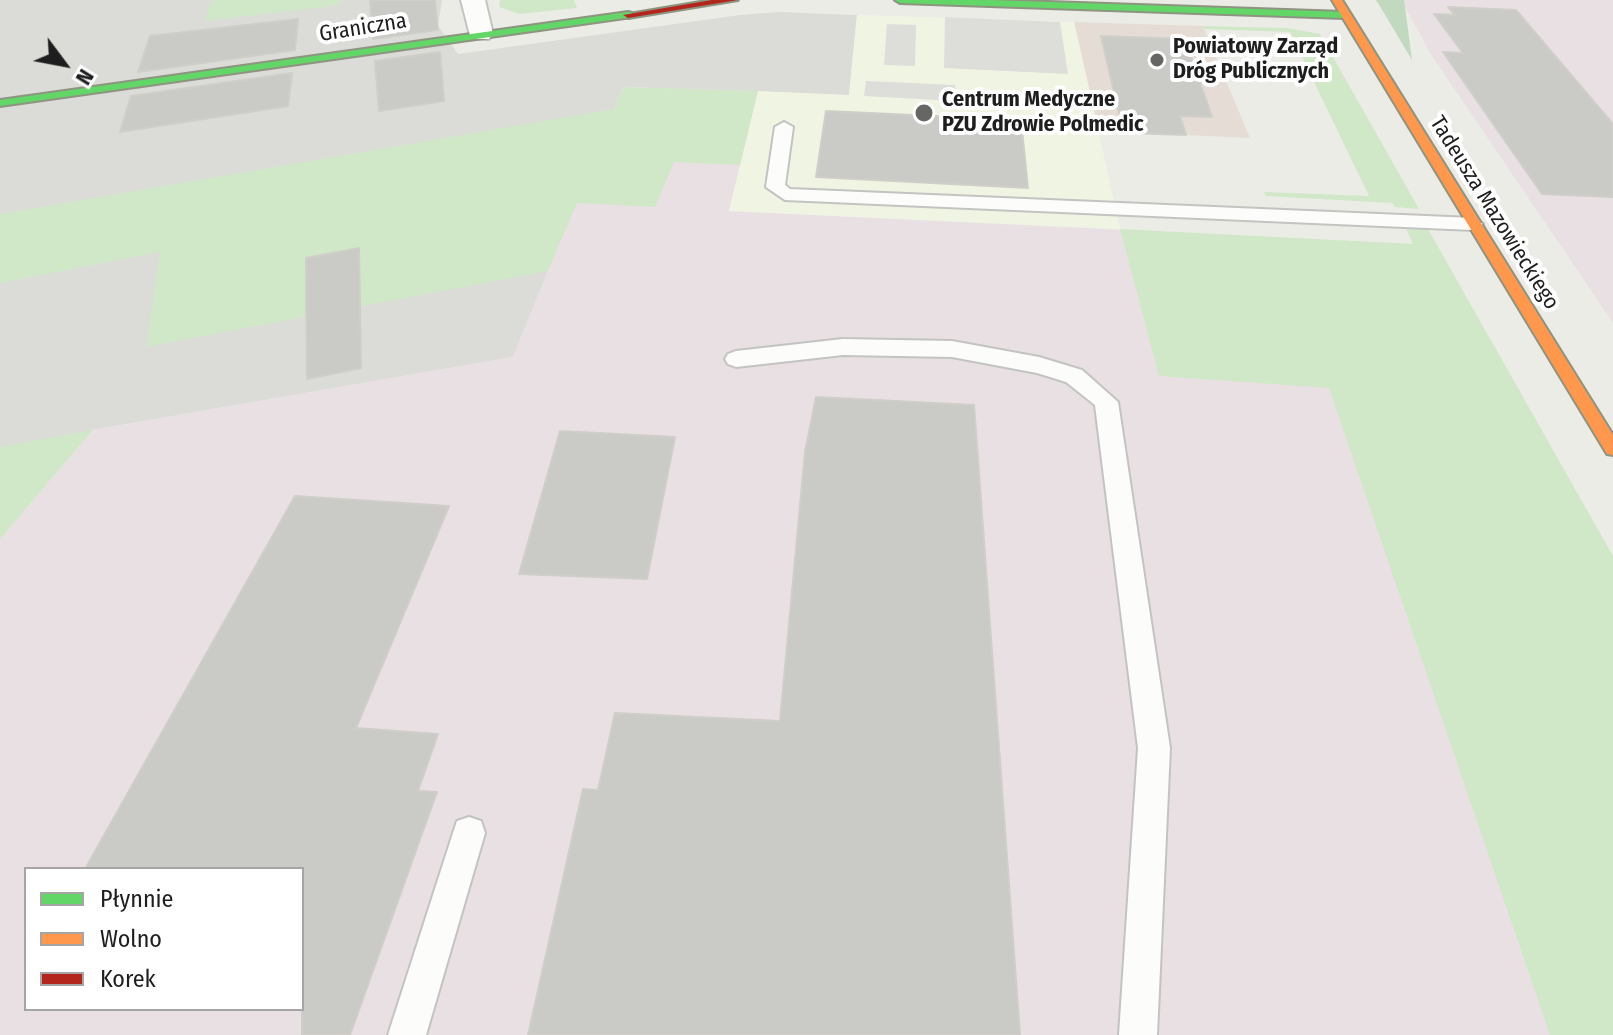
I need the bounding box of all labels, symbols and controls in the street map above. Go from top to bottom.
street label: Graniczna [317,8,409,48]
north arrow [24,24,104,104]
place label: Powiatowy Zarząd Dróg Publicznych [1173,34,1338,86]
marker: Powiatowy Zarząd Dróg Publicznych [1148,51,1166,69]
text: N [70,64,100,90]
place label: Centrum Medyczne PZU Zdrowie Polmedic [942,87,1144,138]
marker: Centrum Medyczne PZU Zdrowie Polmedic [913,102,935,124]
street label: Tadeusza Mazowieckiego [1424,112,1564,314]
legend [24,867,304,1011]
text: Płynnie [100,885,173,913]
text: Wolno [100,925,162,953]
text: Korek [100,965,156,993]

